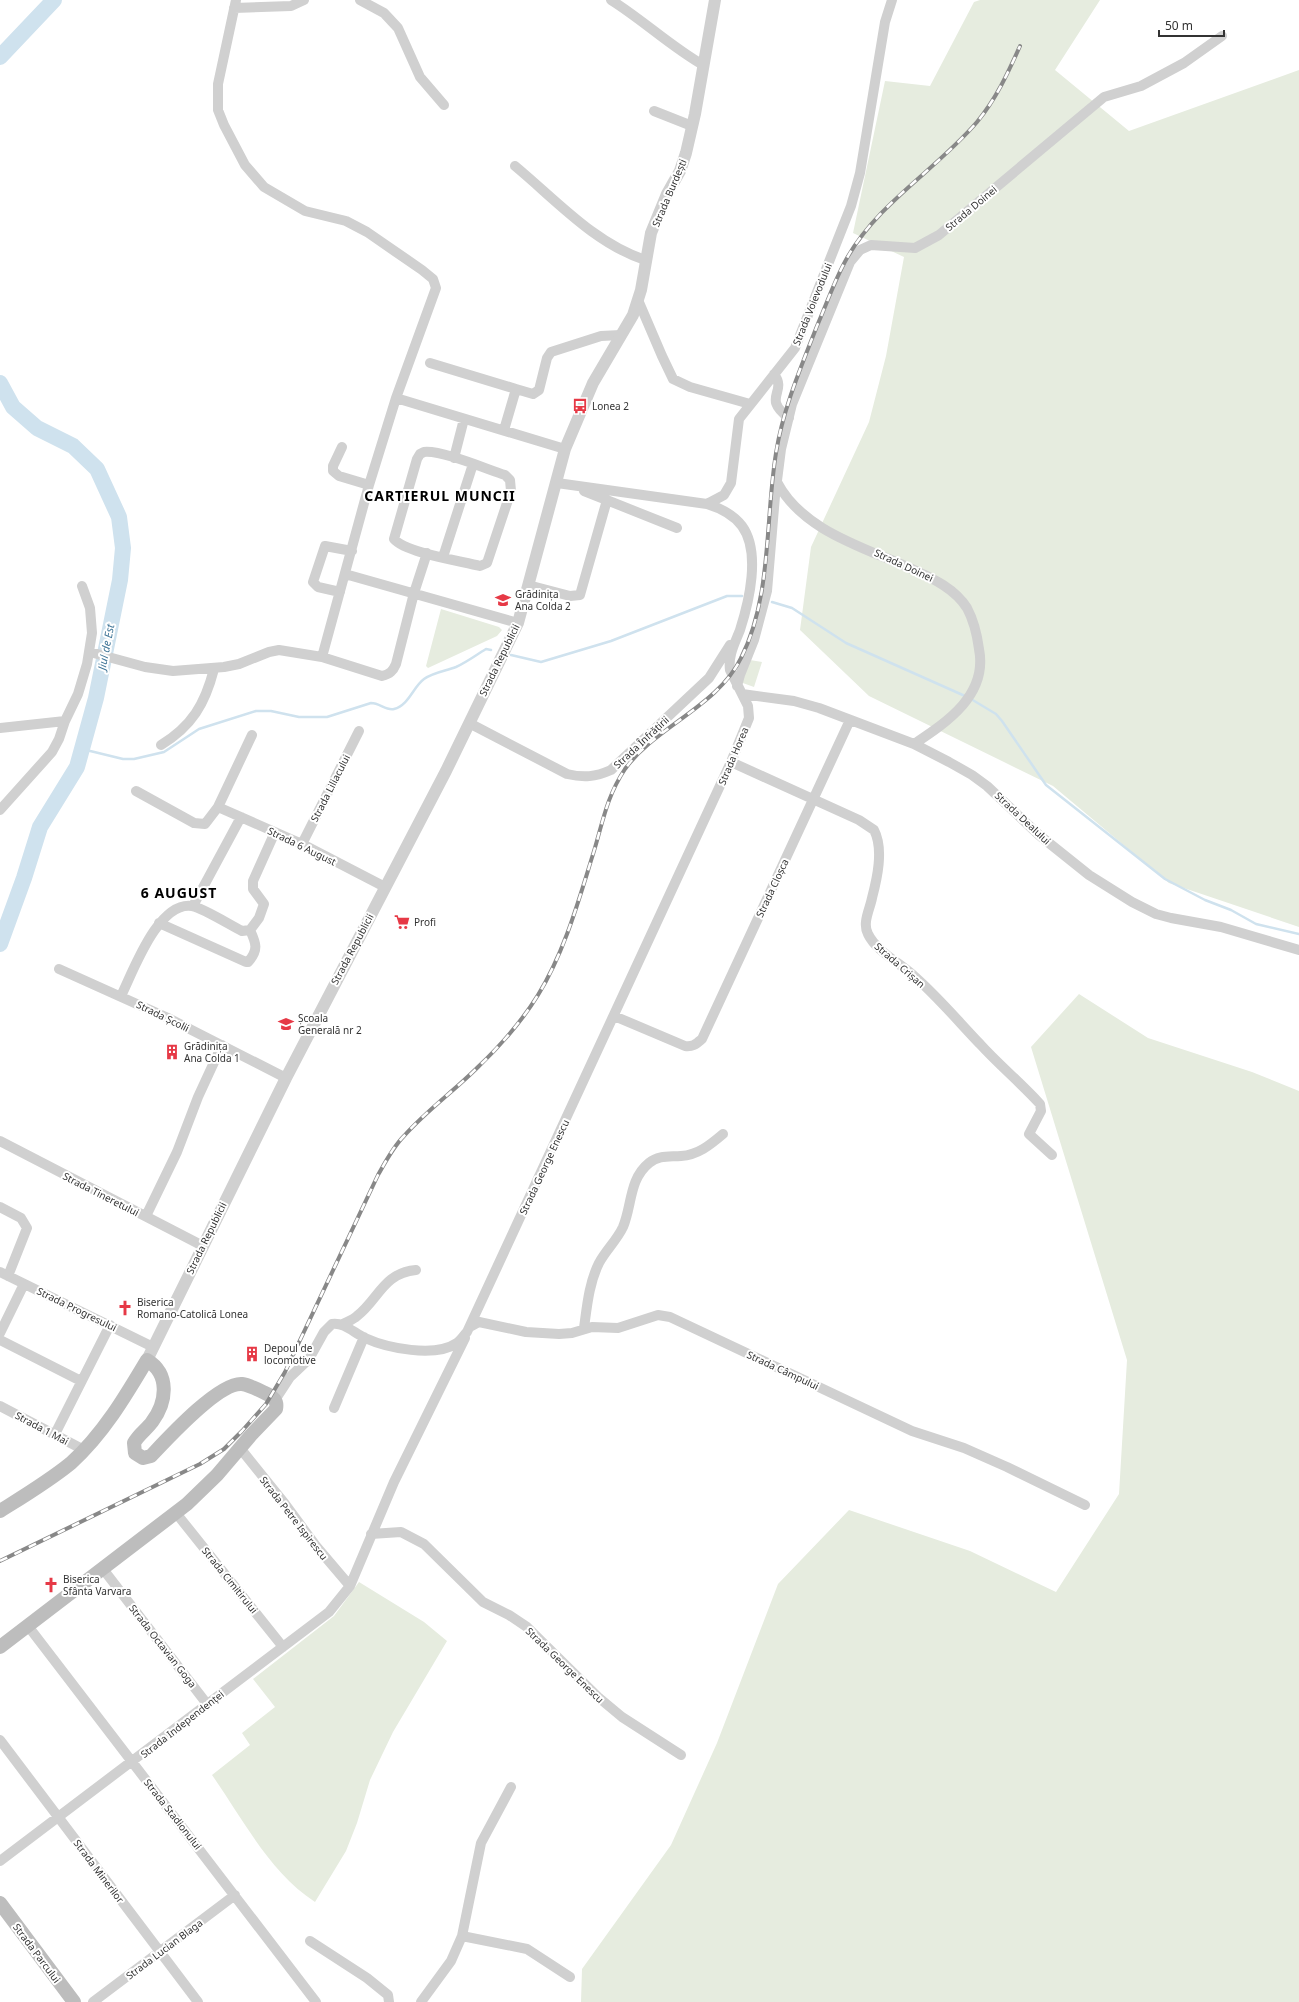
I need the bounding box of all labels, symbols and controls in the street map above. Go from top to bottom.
scale bar [1159,12,1224,38]
text: 50 m [1165,17,1193,34]
street label: Strada Burdești [648,157,690,229]
street label: Strada Doinei [942,182,1000,234]
street label: Strada Voievodului [789,261,835,347]
bus stop icon: Lonea 2 [571,397,589,415]
place label: Lonea 2 [592,399,629,413]
district label: CARTIERUL MUNCII [364,486,516,505]
street label: Strada Doinei [872,545,936,585]
place label: Grădinița Ana Colda 2 [515,587,571,613]
school or university icon: Grădinița Ana Colda 2 [494,591,512,609]
water label: Jiul de Est [93,622,117,673]
street label: Strada Republicii [476,622,522,698]
street label: Strada Înfrățirii [610,713,672,771]
street label: Strada Horea [715,725,751,787]
street label: Strada Liliacului [307,752,353,824]
street label: Strada Dealului [992,788,1054,848]
street label: Strada 6 August [265,823,339,869]
street label: Strada Cloșca [752,856,792,920]
district label: 6 AUGUST [141,883,217,902]
street label: Strada Republicii [327,911,377,987]
supermarket icon: Profi [393,913,411,931]
place label: Profi [414,915,436,929]
street label: Strada Crișan [872,939,928,991]
street label: Strada Școlii [134,997,192,1035]
place label: Școala Generală nr 2 [298,1011,362,1037]
school or university icon: Școala Generală nr 2 [277,1015,295,1033]
place label: Grădinița Ana Colda 1 [184,1039,240,1065]
building icon: Grădinița Ana Colda 1 [163,1043,181,1061]
street label: Strada George Enescu [516,1117,572,1217]
street label: Strada Tineretului [61,1169,141,1219]
street label: Strada Republicii [183,1200,229,1276]
street label: Strada Progresului [35,1284,119,1334]
place label: Biserica Romano-Catolică Lonea [137,1295,248,1321]
church icon: Biserica Romano-Catolică Lonea [116,1299,134,1317]
place label: Depoul de locomotive [264,1341,316,1367]
building icon: Depoul de locomotive [243,1345,261,1363]
street label: Strada Câmpului [745,1347,821,1393]
street label: Strada 1 Mai [13,1408,71,1448]
street label: Strada Petre Ispirescu [257,1473,331,1563]
street label: Strada Cimitirului [199,1544,261,1616]
place label: Biserica Sfânta Varvara [63,1572,131,1598]
church icon: Biserica Sfânta Varvara [42,1576,60,1594]
street label: Strada Octavian Goga [126,1602,200,1690]
street label: Strada George Enescu [523,1624,607,1706]
street label: Strada Independenței [137,1687,227,1761]
street label: Strada Stadionului [141,1776,205,1852]
street label: Strada Minerilor [71,1836,127,1906]
street label: Strada Lucian Blaga [123,1916,205,1982]
street label: Strada Parcului [10,1920,64,1986]

